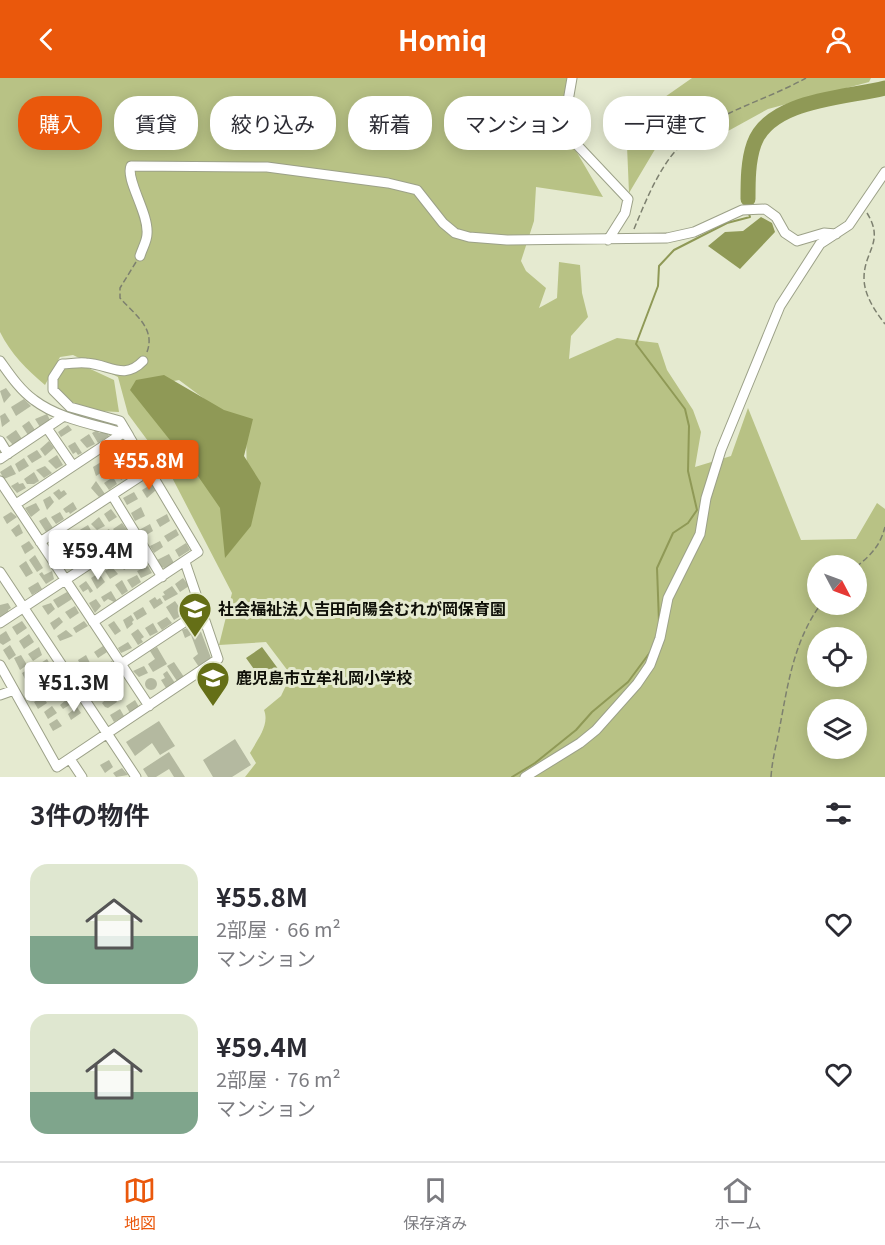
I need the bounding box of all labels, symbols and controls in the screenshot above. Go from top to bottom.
text: Homiq [398,20,487,59]
icon: back [30,23,63,56]
icon: person [822,23,855,56]
chip: 購入 [18,96,102,150]
chip: 賃貸 [114,96,198,150]
chip: 絞り込み [210,96,336,150]
chip: 新着 [348,96,432,150]
chip: マンション [444,96,591,150]
chip: 一戸建て [603,96,729,150]
pin: ¥55.8M [100,440,198,491]
text: ¥55.8M [114,445,184,474]
pin: ¥59.4M [49,530,147,581]
text: ¥59.4M [63,535,133,564]
north arrow [807,555,867,615]
map controls [807,555,867,759]
school or university icon: 社会福祉法人吉田向陽会むれが岡保育園 [177,591,213,638]
place label: 社会福祉法人吉田向陽会むれが岡保育園 [218,596,506,620]
button: locate [807,627,867,687]
school or university icon: 鹿児島市立牟礼岡小学校 [195,660,231,707]
pin: ¥51.3M [25,662,123,713]
place label: 鹿児島市立牟礼岡小学校 [236,665,412,689]
text: ¥51.3M [39,667,109,696]
button: layers [807,699,867,759]
text: 3件の物件 [30,795,149,832]
icon: filters [822,797,855,830]
text: ¥55.8M [216,877,308,914]
icon: home [78,888,150,960]
icon: heart [822,908,855,941]
text: 2部屋 · 66 m² [216,914,341,943]
text: マンション [216,943,316,972]
text: ¥59.4M [216,1027,308,1064]
icon: home [78,1038,150,1110]
icon: heart [822,1058,855,1091]
text: 2部屋 · 76 m² [216,1064,341,1093]
text: マンション [216,1093,316,1122]
tab: 地図 [123,1174,156,1234]
tab: 保存済み [403,1174,467,1234]
tab: ホーム [714,1174,762,1234]

